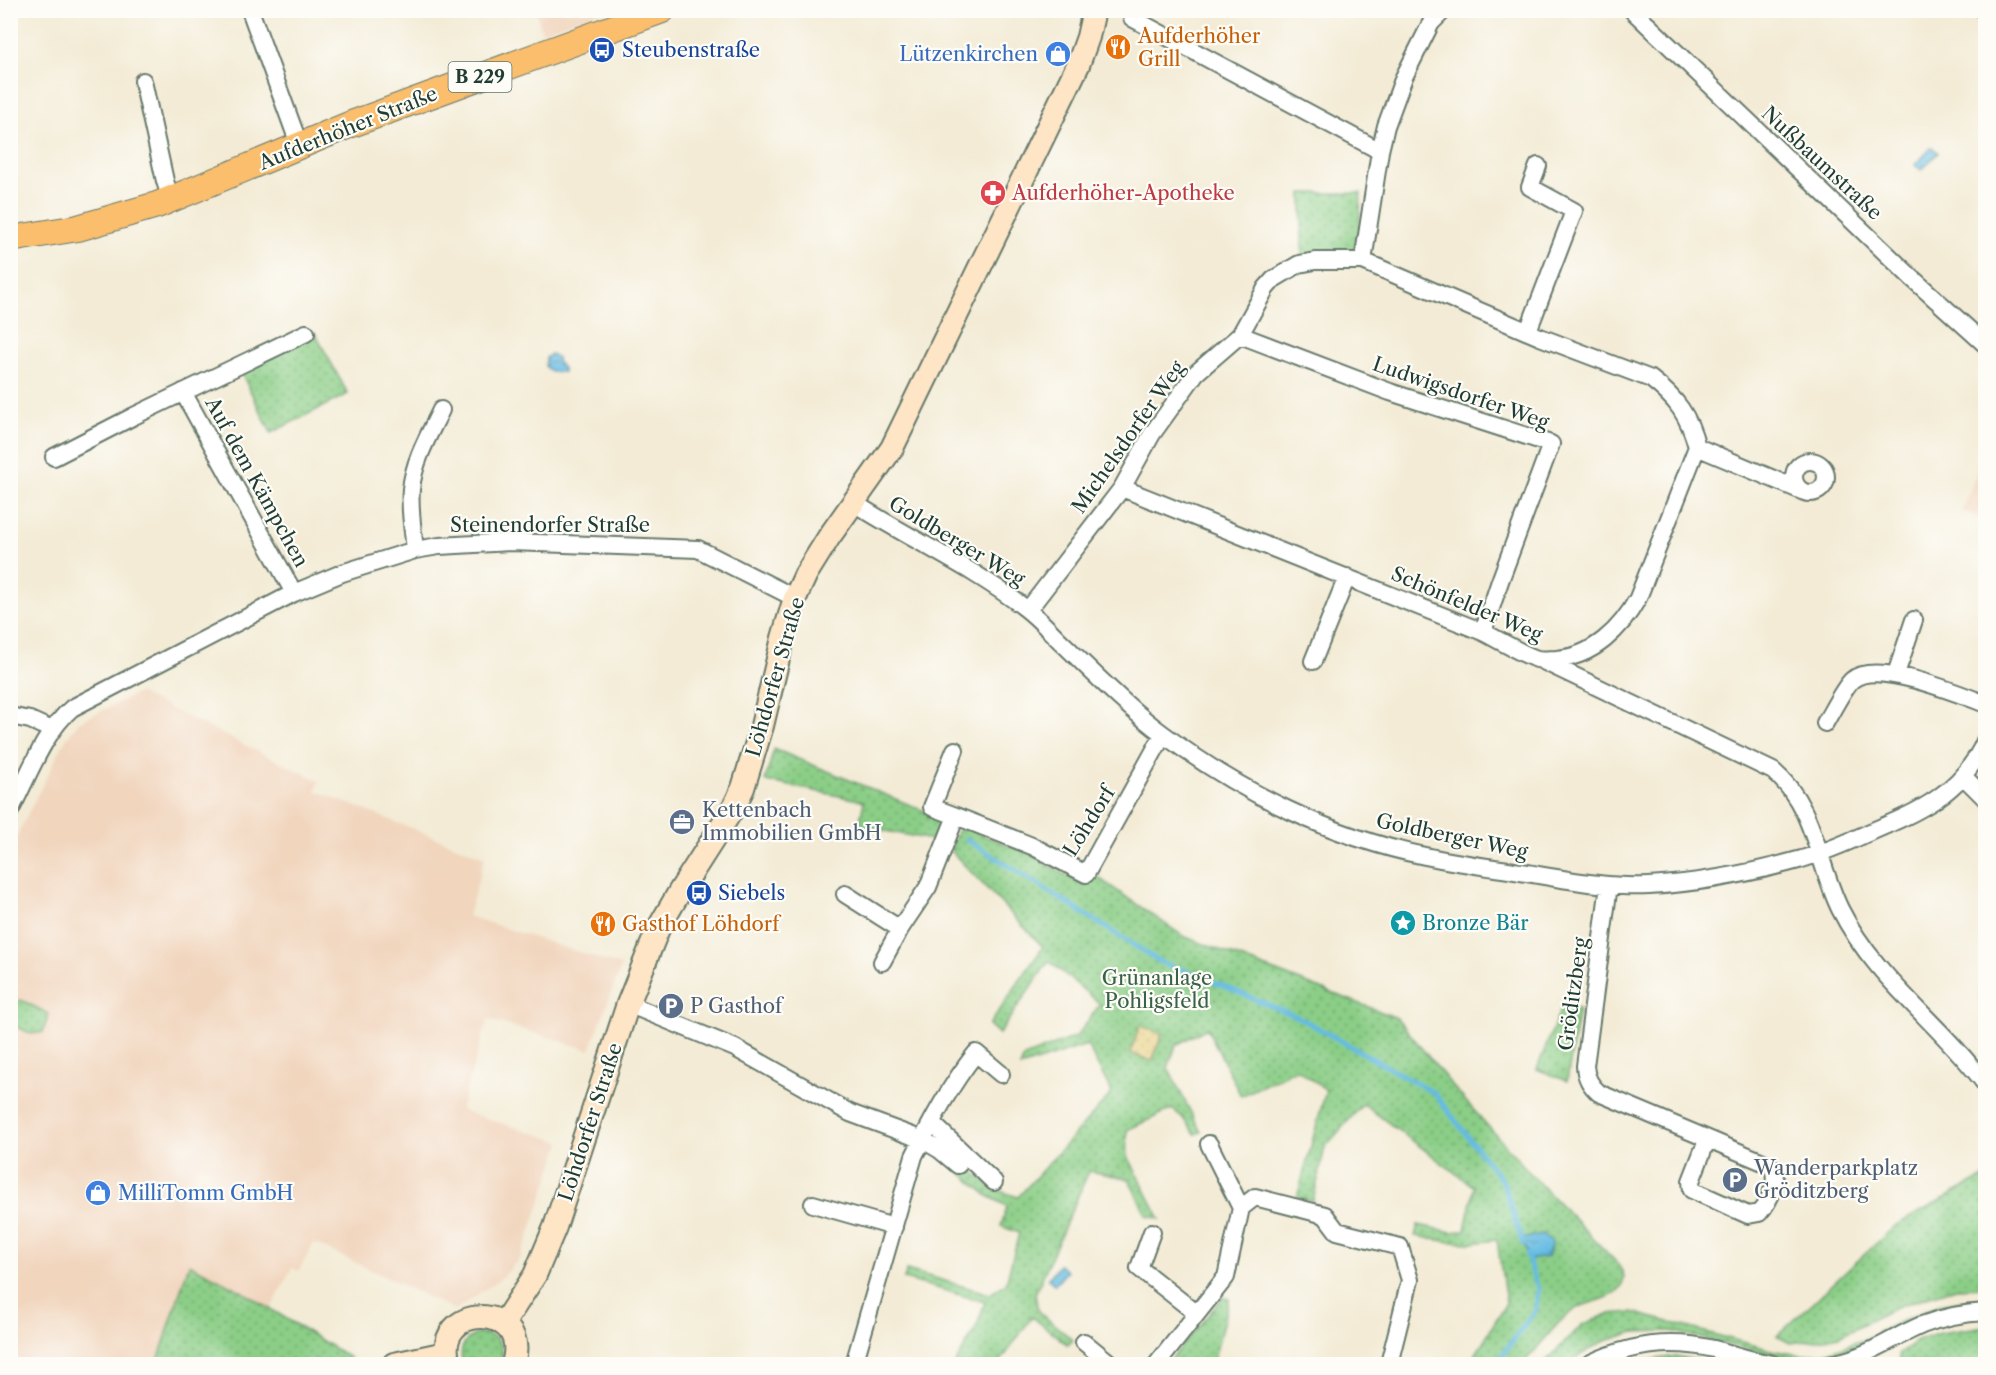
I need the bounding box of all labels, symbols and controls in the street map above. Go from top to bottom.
place label: Aufderhöher Grill [1137,24,1261,71]
restaurant icon: Aufderhöher Grill [1103,32,1133,62]
bus stop icon: Steubenstraße [587,35,617,65]
place label: Steubenstraße [622,38,760,62]
shop icon: Lützenkirchen [1043,39,1073,69]
place label: Lützenkirchen [899,42,1038,66]
road number: B 229 [448,62,512,92]
street label: Aufderhöher Straße [254,81,441,175]
street label: Nußbaumstraße [1757,101,1887,225]
pharmacy icon: Aufderhöher-Apotheke [978,178,1008,208]
place label: Aufderhöher-Apotheke [1011,181,1235,205]
street label: Ludwigsdorfer Weg [1370,352,1553,435]
street label: Michelsdorfer Weg [1066,356,1190,518]
street label: Auf dem Kämpchen [200,392,314,572]
street label: Goldberger Weg [885,491,1030,591]
street label: Steinendorfer Straße [450,513,650,537]
street label: Schönfelder Weg [1388,561,1547,647]
street label: Löhdorfer Straße [741,594,809,760]
street label: Löhdorf [1058,779,1121,860]
place label: Kettenbach Immobilien GmbH [702,798,882,845]
office icon: Kettenbach Immobilien GmbH [667,807,697,837]
street label: Goldberger Weg [1374,808,1530,864]
bus stop icon: Siebels [684,878,714,908]
place label: Siebels [718,881,785,905]
place icon: Bronze Bär [1388,908,1418,938]
restaurant icon: Gasthof Löhdorf [588,909,618,939]
place label: Bronze Bär [1422,911,1529,935]
place label: Gasthof Löhdorf [622,912,782,936]
street label: Gröditzberg [1553,935,1593,1052]
park label: Grünanlage Pohligsfeld [1102,966,1212,1013]
parking icon: P Gasthof [656,991,686,1021]
place label: P Gasthof [690,994,785,1018]
street label: Löhdorfer Straße [553,1040,627,1204]
place label: Wanderparkplatz Gröditzberg [1753,1156,1918,1203]
parking icon: Wanderparkplatz Gröditzberg [1720,1165,1750,1195]
shop icon: MilliTomm GmbH [83,1178,113,1208]
place label: MilliTomm GmbH [118,1181,293,1205]

